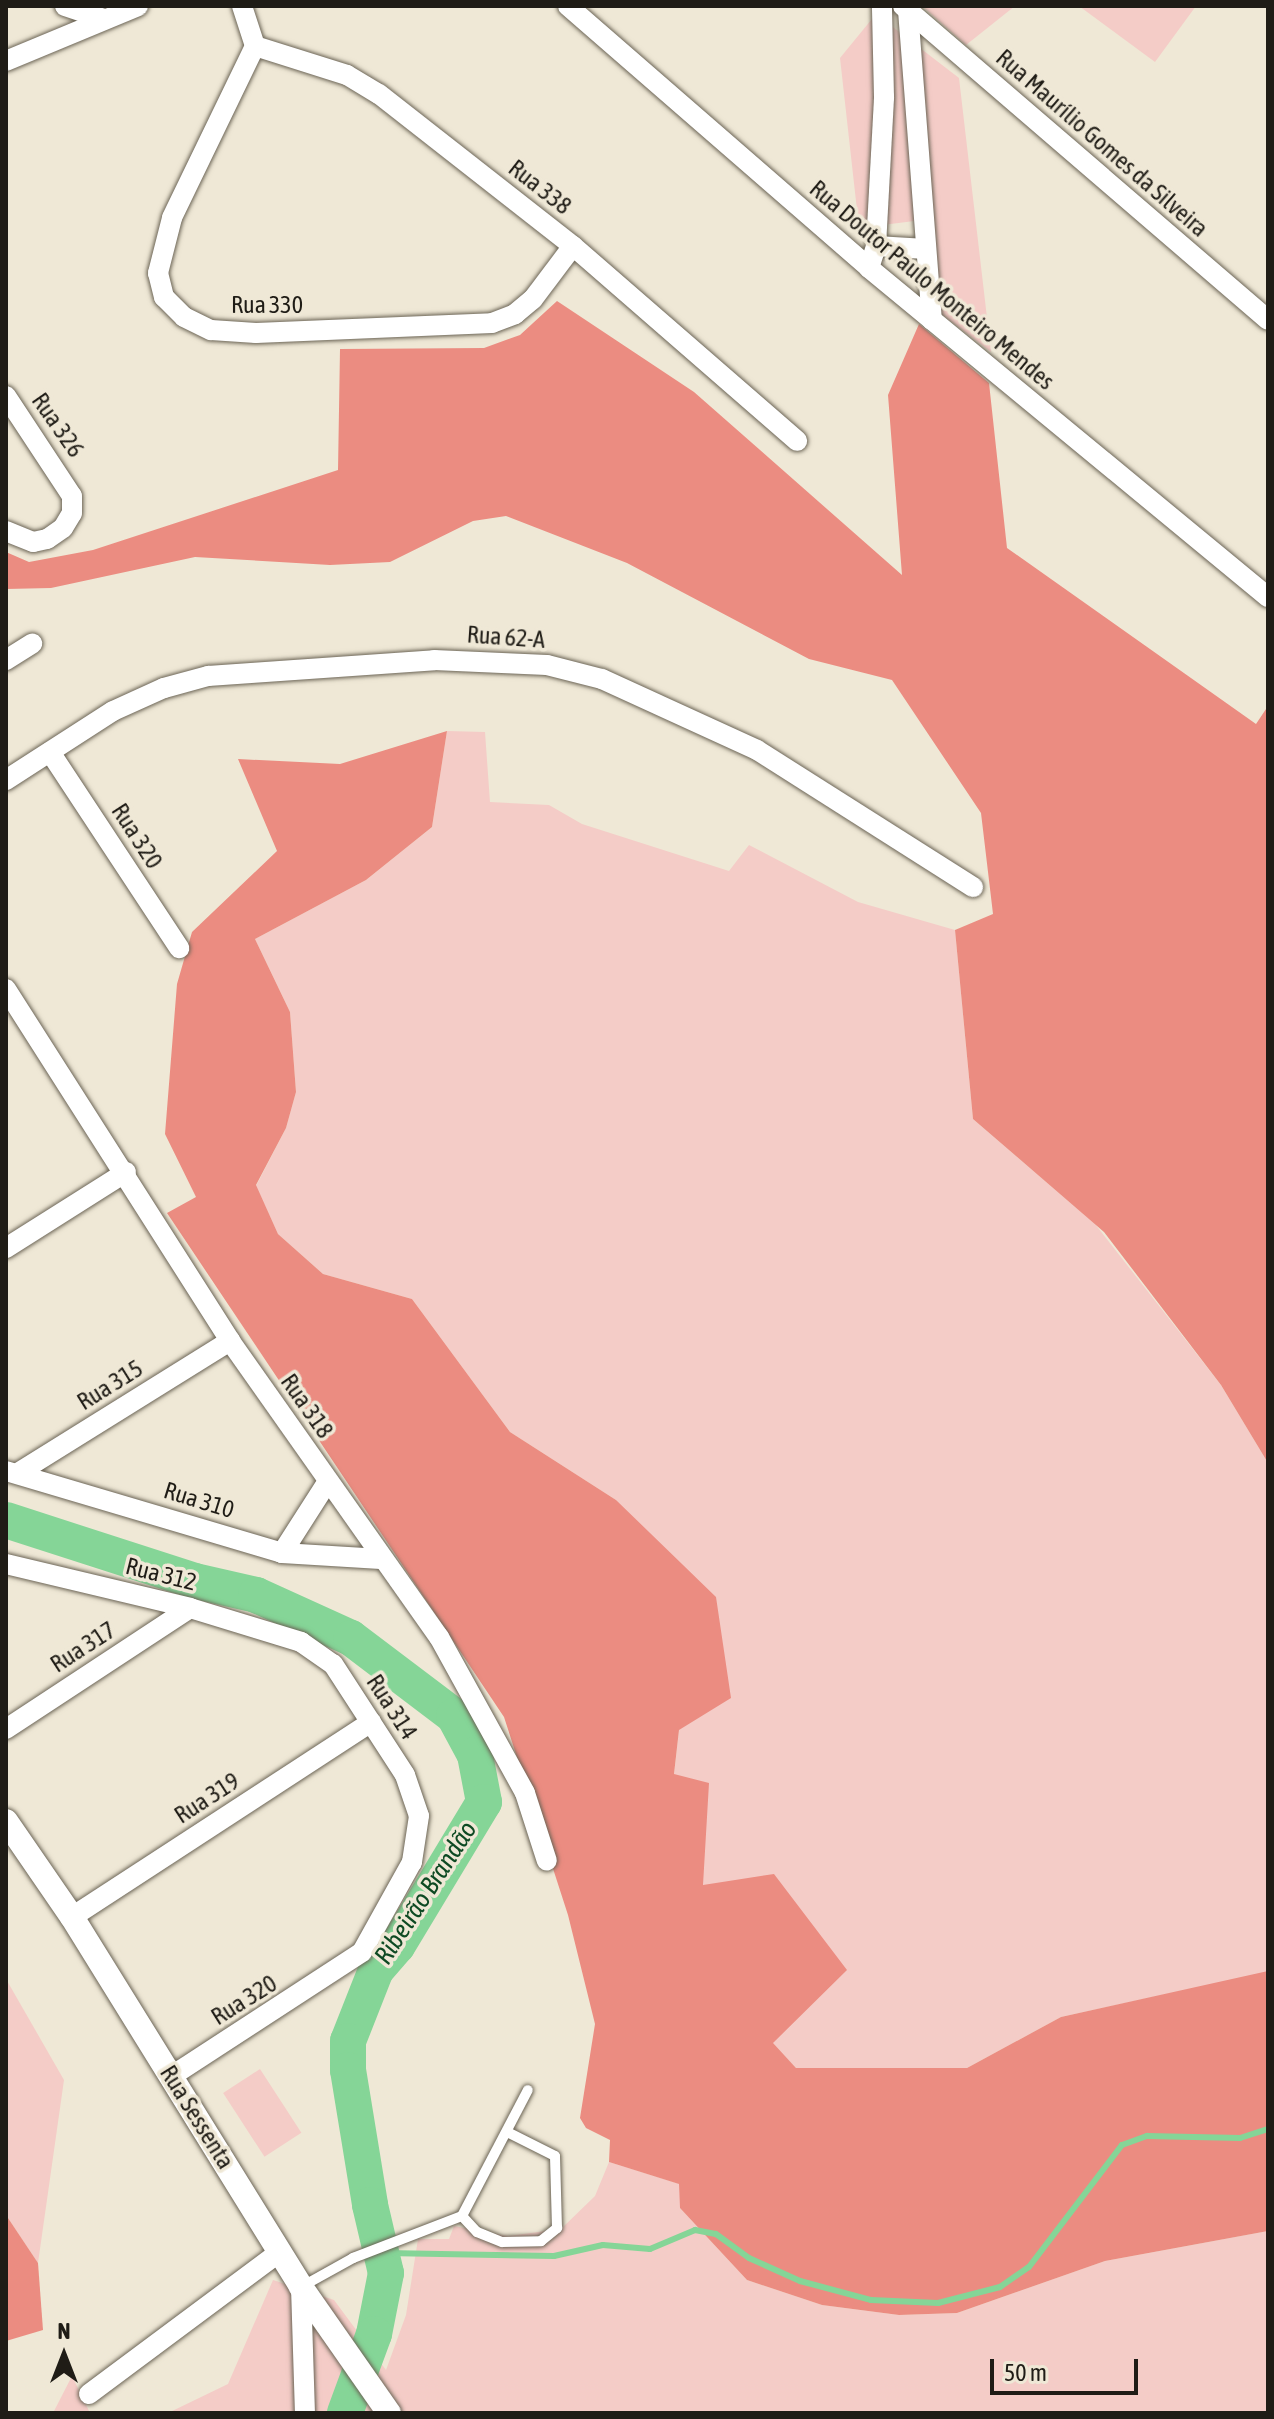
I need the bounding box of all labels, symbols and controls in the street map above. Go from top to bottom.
street label: Rua Maurílio Gomes da Silveira [990,43,1214,243]
street label: Rua 338 [503,154,577,220]
street label: Rua Doutor Paulo Monteiro Mendes [804,174,1060,396]
street label: Rua 330 [231,291,303,319]
street label: Rua 326 [26,387,90,463]
street label: Rua 62-A [466,620,546,654]
street label: Rua 320 [105,798,169,874]
street label: Rua 315 [72,1354,148,1416]
street label: Rua 318 [275,1368,339,1444]
street label: Rua 310 [160,1476,238,1524]
street label: Rua 312 [123,1551,199,1597]
street label: Rua 317 [45,1615,121,1679]
street label: Rua 314 [360,1669,424,1745]
street label: Rua 319 [169,1766,245,1830]
water label: Ribeirão Brandão [368,1816,484,1970]
street label: Rua 320 [206,1969,282,2031]
street label: Rua Sessenta [154,2060,240,2174]
north arrow [24,2315,104,2395]
text: N [58,2318,70,2344]
scale bar [994,2343,1142,2393]
text: 50 m [1004,2359,1047,2386]

